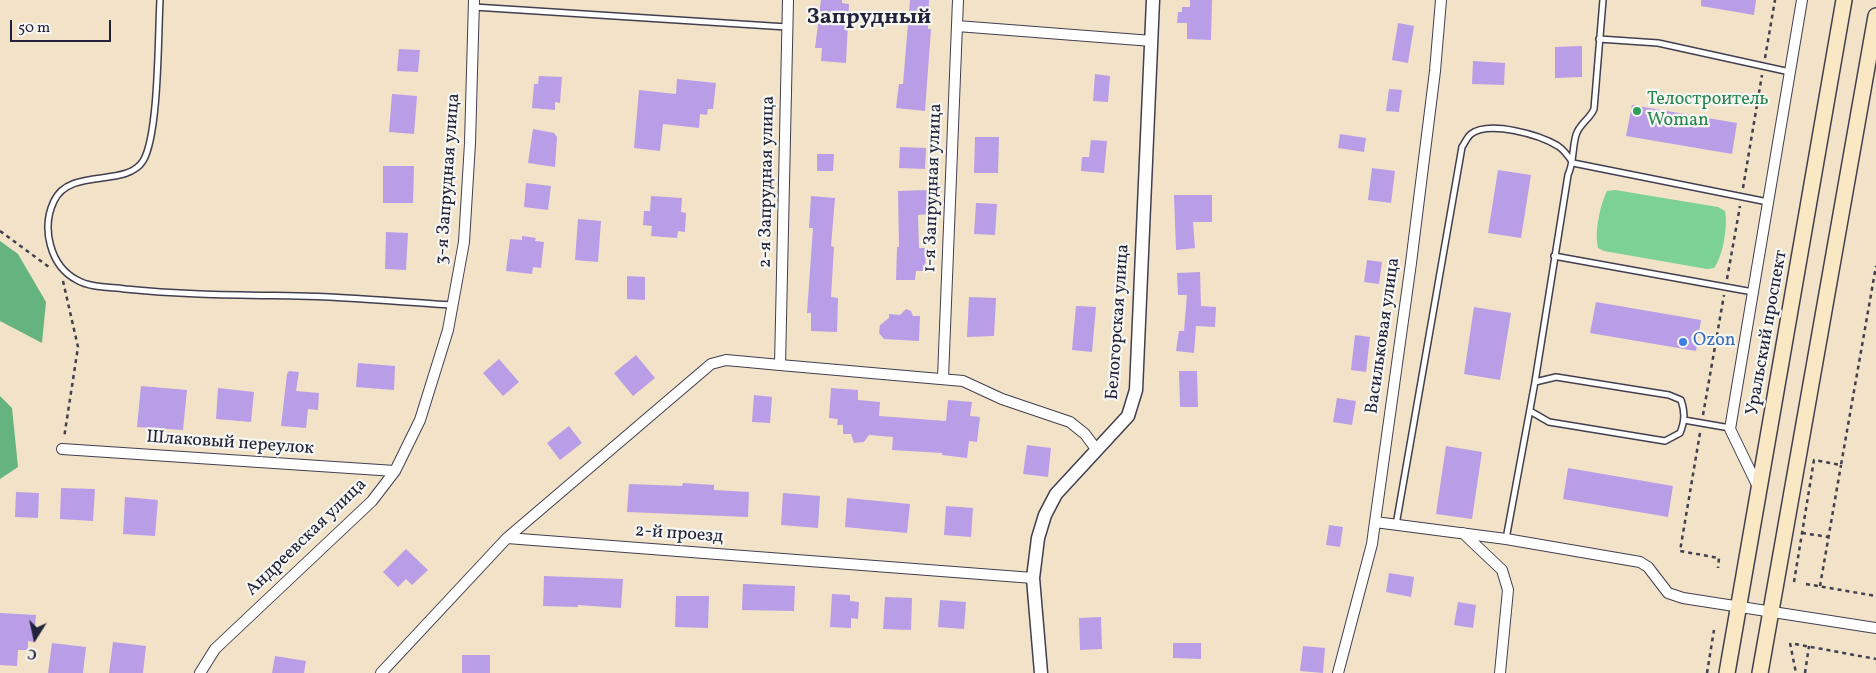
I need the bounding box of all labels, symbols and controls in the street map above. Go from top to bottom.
district label: Запрудный [807,6,931,32]
scale bar [12,10,114,42]
text: 50 m [18,18,50,39]
place label: Телостроитель Woman [1647,90,1769,132]
street label: 3-я Запрудная улица [432,92,466,266]
street label: 2-я Запрудная улица [756,96,780,268]
street label: 1-я Запрудная улица [920,103,948,273]
marker: Телостроитель Woman [1631,105,1643,117]
street label: Белогорская улица [1103,243,1135,401]
street label: Уральский проспект [1743,249,1793,417]
street label: Васильковая улица [1362,256,1406,416]
place label: Ozon [1693,331,1735,353]
marker: Ozon [1677,336,1689,348]
street label: Шлаковый переулок [145,427,315,461]
street label: Андреевская улица [242,475,372,601]
street label: 2-й проезд [634,521,724,549]
north arrow [10,613,60,663]
text: С [26,643,38,663]

